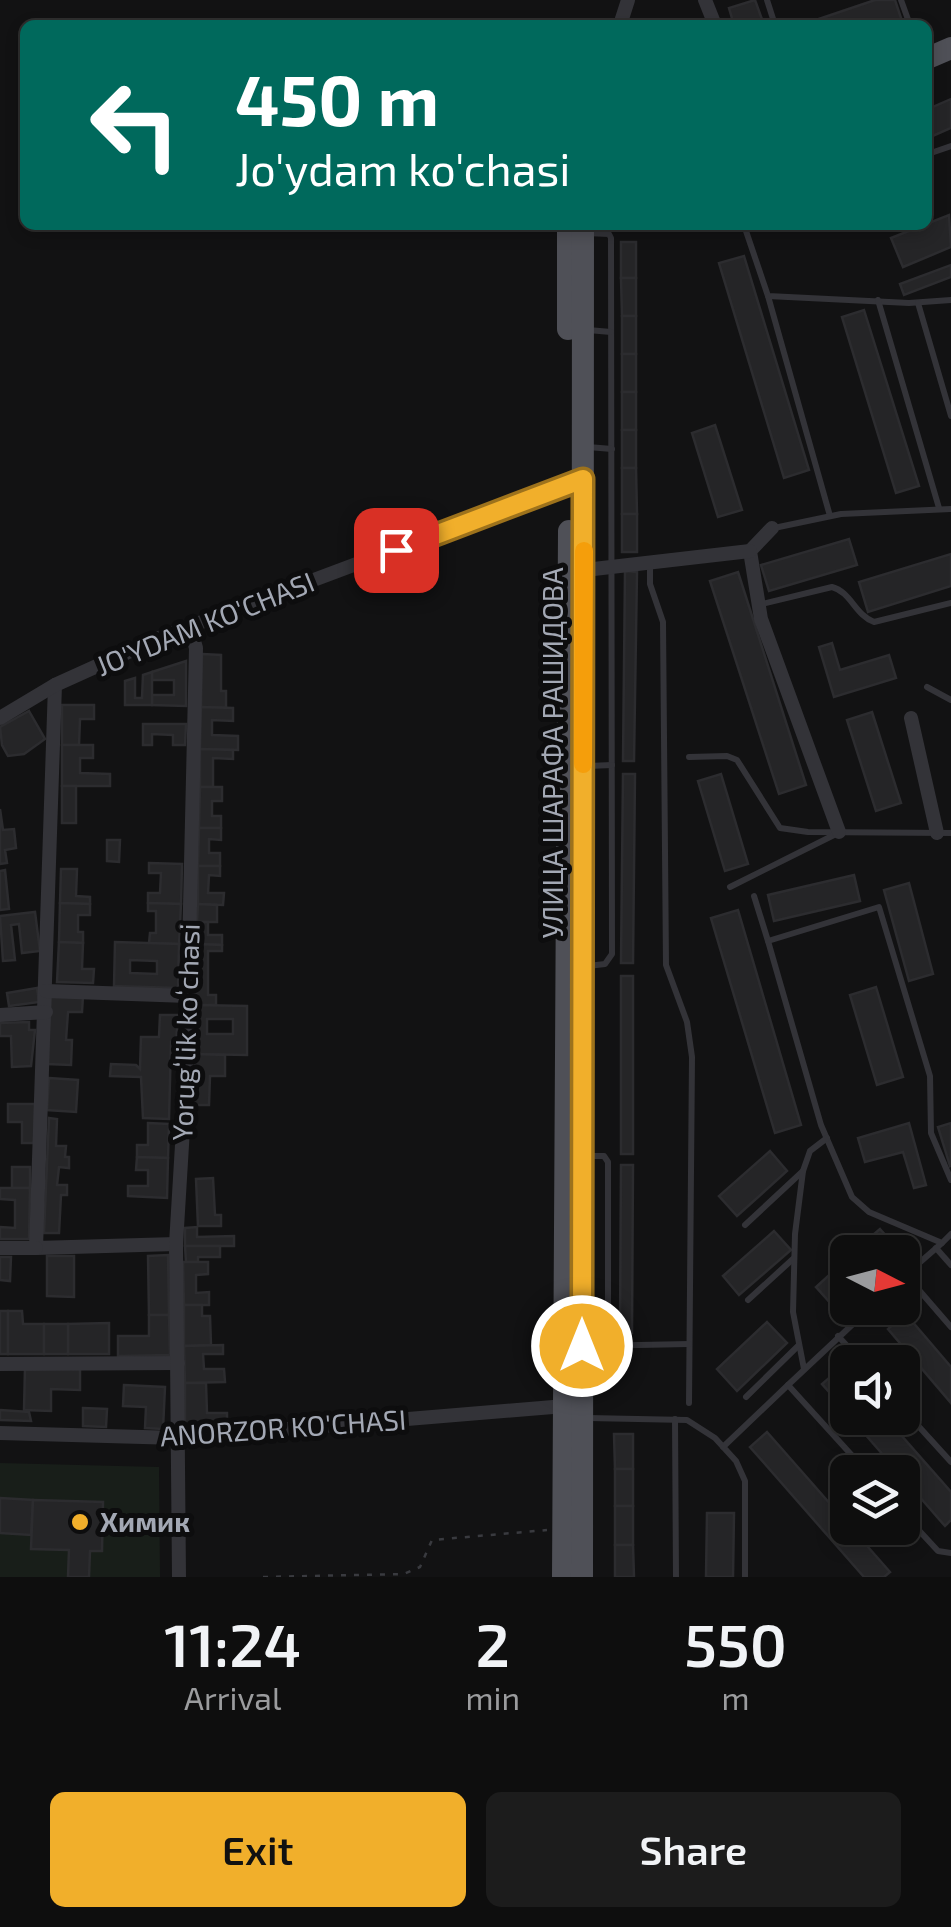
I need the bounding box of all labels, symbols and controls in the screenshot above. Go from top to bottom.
text: 450 m [235,56,439,140]
icon: left [70,60,200,190]
text: Jo'ydam ko'chasi [235,141,570,195]
pin [354,508,439,593]
icon: arrive [369,523,424,578]
street label: JO'YDAM KO'CHASI [91,564,319,682]
street label: УЛИЦА ШАРАФА РАШИДОВА [535,567,569,939]
street label: Yorugʻlik koʻchasi [164,923,206,1141]
north arrow [830,1235,920,1325]
map controls [830,1235,920,1545]
position arrow [530,1294,634,1398]
button: sound [830,1345,920,1435]
street label: ANORZOR KO'CHASI [159,1401,407,1453]
button: layers [830,1455,920,1545]
place label: Химик [100,1504,190,1538]
marker: Химик [69,1511,91,1533]
text: 11:24 [164,1607,301,1679]
text: 2 [476,1607,510,1679]
text: 550 [684,1607,787,1679]
text: Arrival [184,1678,281,1716]
text: min [465,1678,520,1716]
text: m [721,1678,750,1716]
button: Exit [50,1792,466,1907]
button: Share [486,1792,901,1907]

